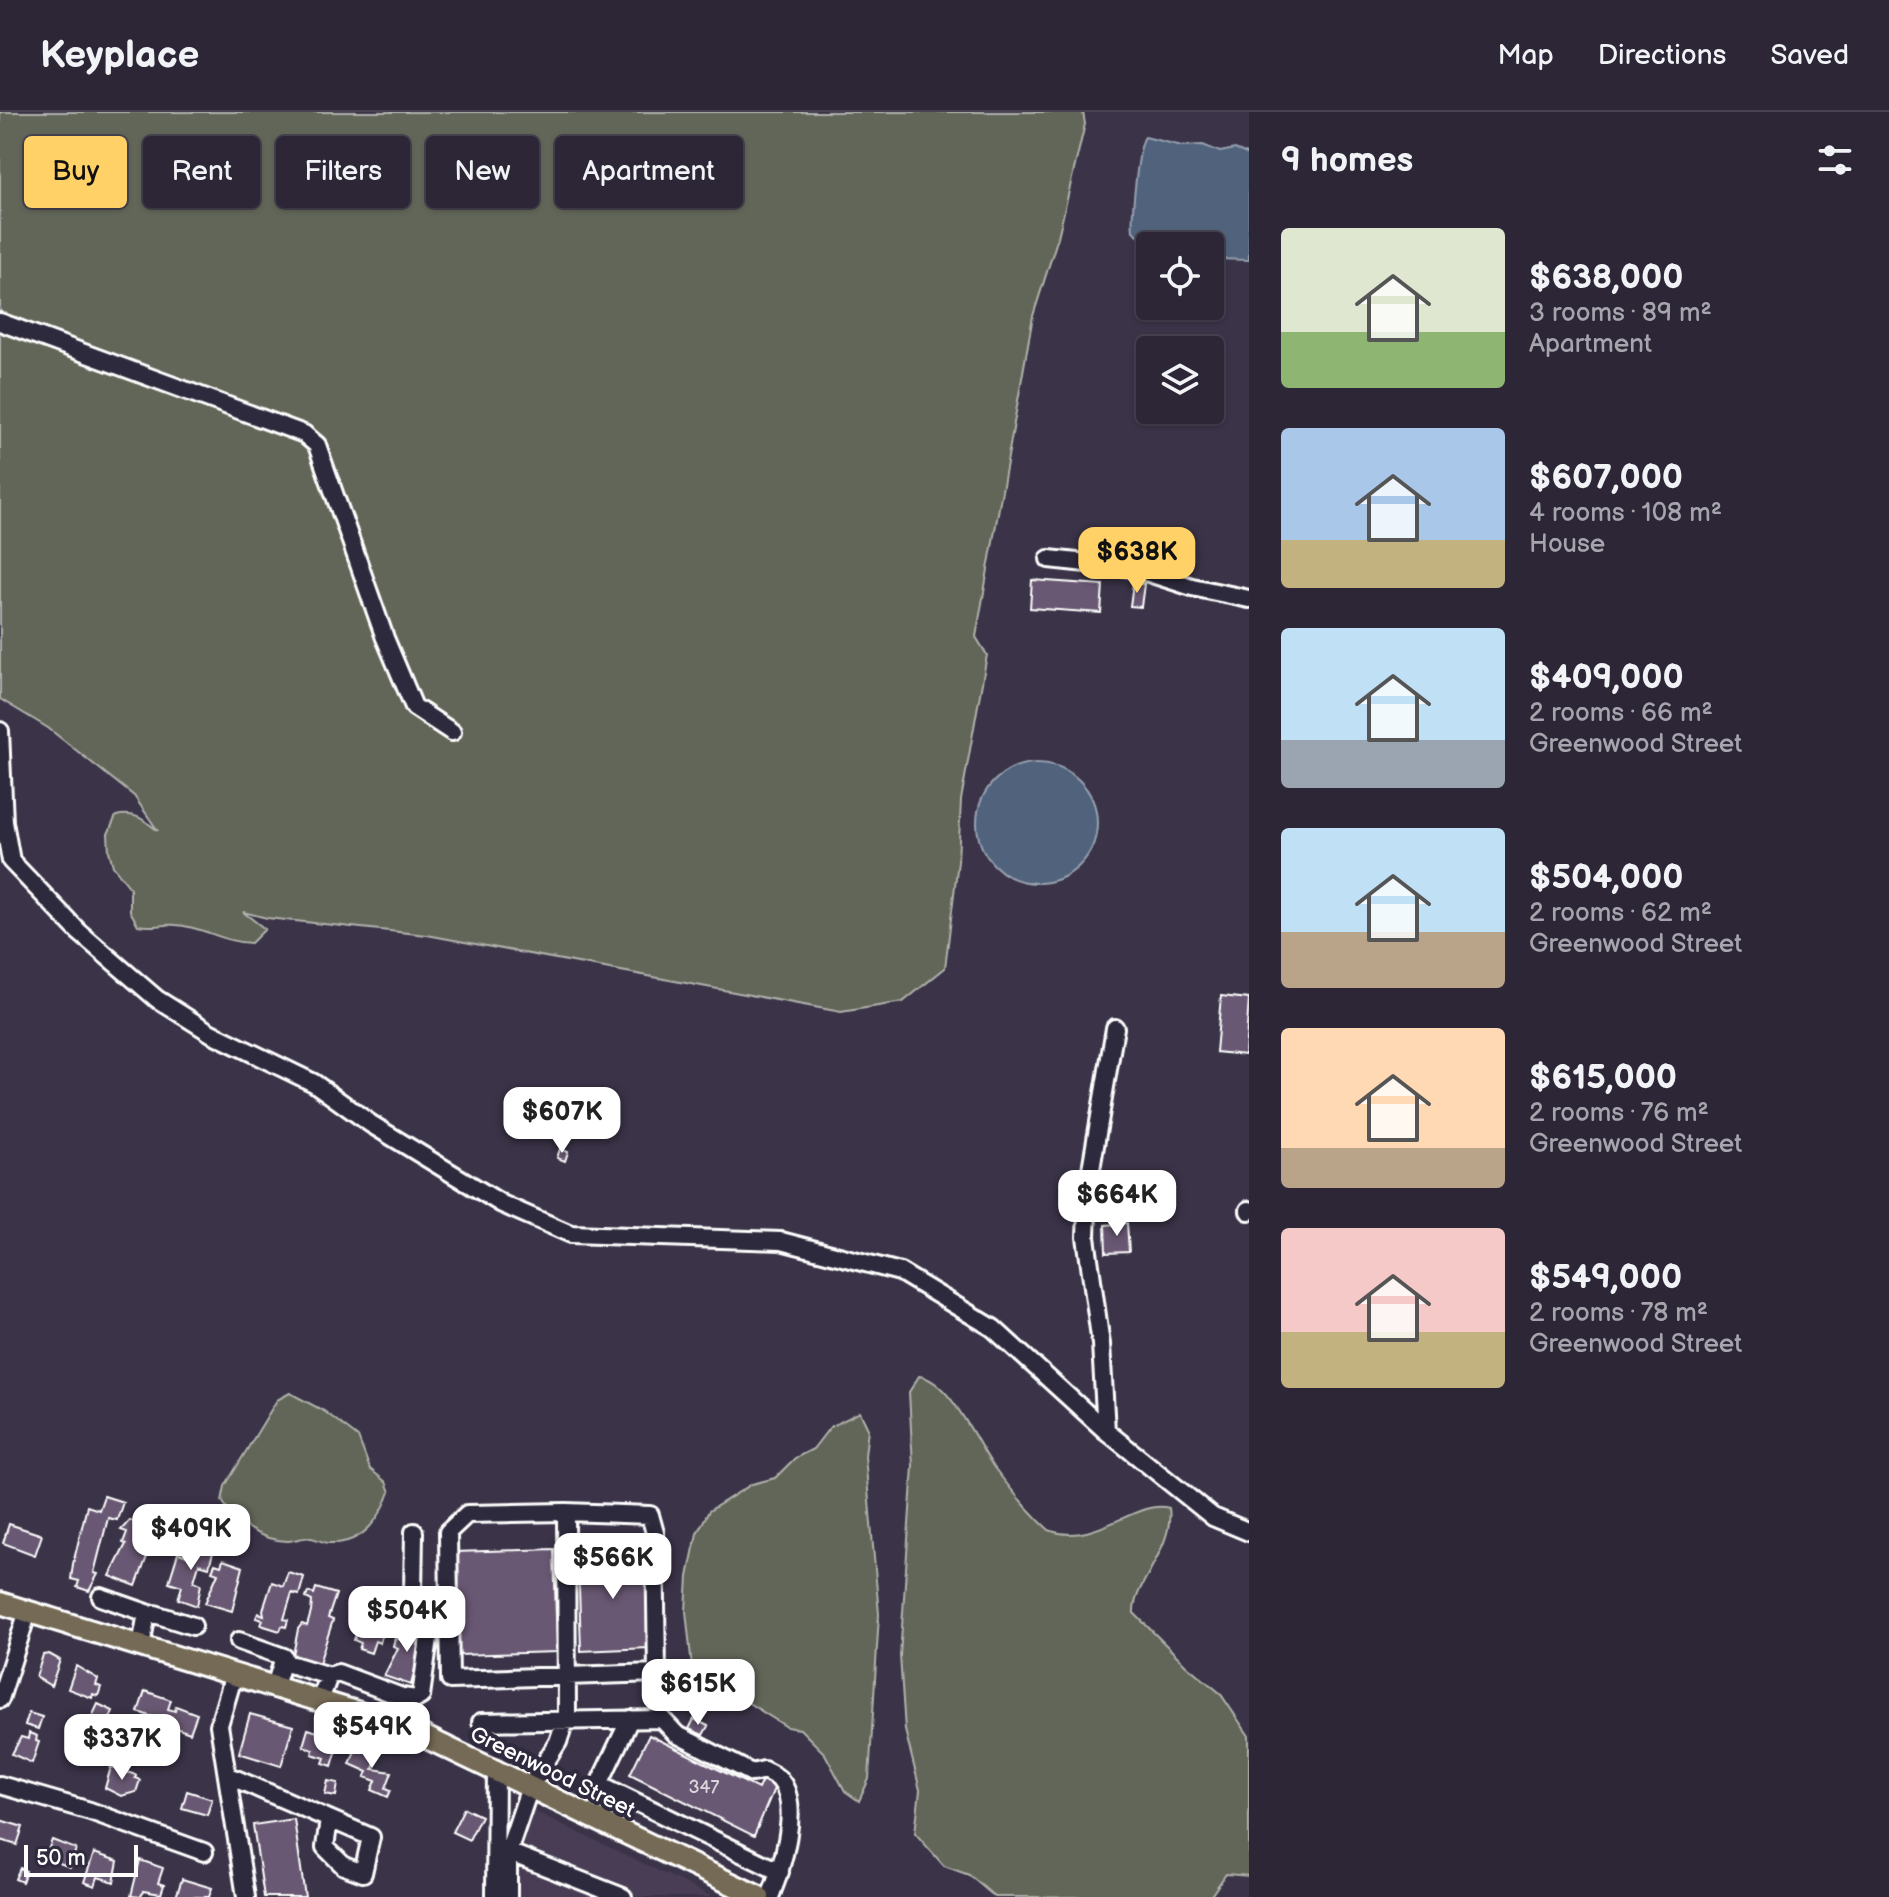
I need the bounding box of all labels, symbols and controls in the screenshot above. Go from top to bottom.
text: Keyplace [40,33,199,78]
text: Map [1497,39,1554,72]
text: Directions [1598,39,1726,72]
text: Saved [1770,39,1849,72]
chip: Buy [24,136,127,208]
chip: Rent [143,136,260,208]
chip: Filters [276,136,410,208]
chip: New [426,136,539,208]
chip: Apartment [555,136,743,208]
icon: filters [1813,138,1857,182]
text: 9 homes [1281,140,1413,181]
map controls [1136,232,1224,424]
button: locate [1136,232,1224,320]
text: $638,000 [1529,257,1683,298]
icon: home [1345,260,1441,356]
text: 3 rooms · 89 m² [1529,298,1712,329]
text: Apartment [1529,329,1652,360]
button: layers [1136,336,1224,424]
text: $607,000 [1529,457,1683,498]
icon: home [1345,460,1441,556]
text: 4 rooms · 108 m² [1529,498,1722,529]
pin: $638K [1081,527,1193,595]
text: House [1529,529,1605,560]
text: $638K [1096,537,1178,568]
text: $409,000 [1529,657,1684,698]
icon: home [1345,660,1441,756]
text: 2 rooms · 66 m² [1529,698,1713,729]
text: Greenwood Street [1529,729,1742,760]
text: $504,000 [1529,857,1683,898]
icon: home [1345,860,1441,956]
text: 2 rooms · 62 m² [1529,898,1712,929]
text: Greenwood Street [1529,929,1742,960]
text: $615,000 [1529,1057,1677,1098]
icon: home [1345,1060,1441,1156]
pin: $607K [506,1087,618,1155]
text: $607K [521,1097,603,1128]
text: 2 rooms · 76 m² [1529,1098,1709,1129]
text: Greenwood Street [1529,1129,1742,1160]
pin: $664K [1061,1170,1173,1238]
text: $664K [1076,1180,1158,1211]
text: $549,000 [1529,1257,1682,1298]
icon: home [1345,1260,1441,1356]
text: 2 rooms · 78 m² [1529,1298,1708,1329]
text: Greenwood Street [1529,1329,1742,1360]
pin: $409K [135,1504,247,1572]
text: $409K [150,1514,232,1545]
pin: $566K [557,1533,669,1601]
text: $566K [572,1543,654,1574]
pin: $504K [351,1586,463,1654]
text: $504K [366,1596,448,1627]
pin: $615K [642,1659,754,1727]
text: $615K [660,1669,736,1700]
pin: $549K [316,1702,428,1770]
text: $549K [332,1712,412,1743]
pin: $337K [66,1714,178,1782]
street label: Greenwood Street [465,1721,640,1824]
text: $337K [82,1724,162,1755]
house number: 347 [689,1777,720,1798]
scale bar [24,1841,138,1877]
text: 50 m [36,1845,86,1872]

